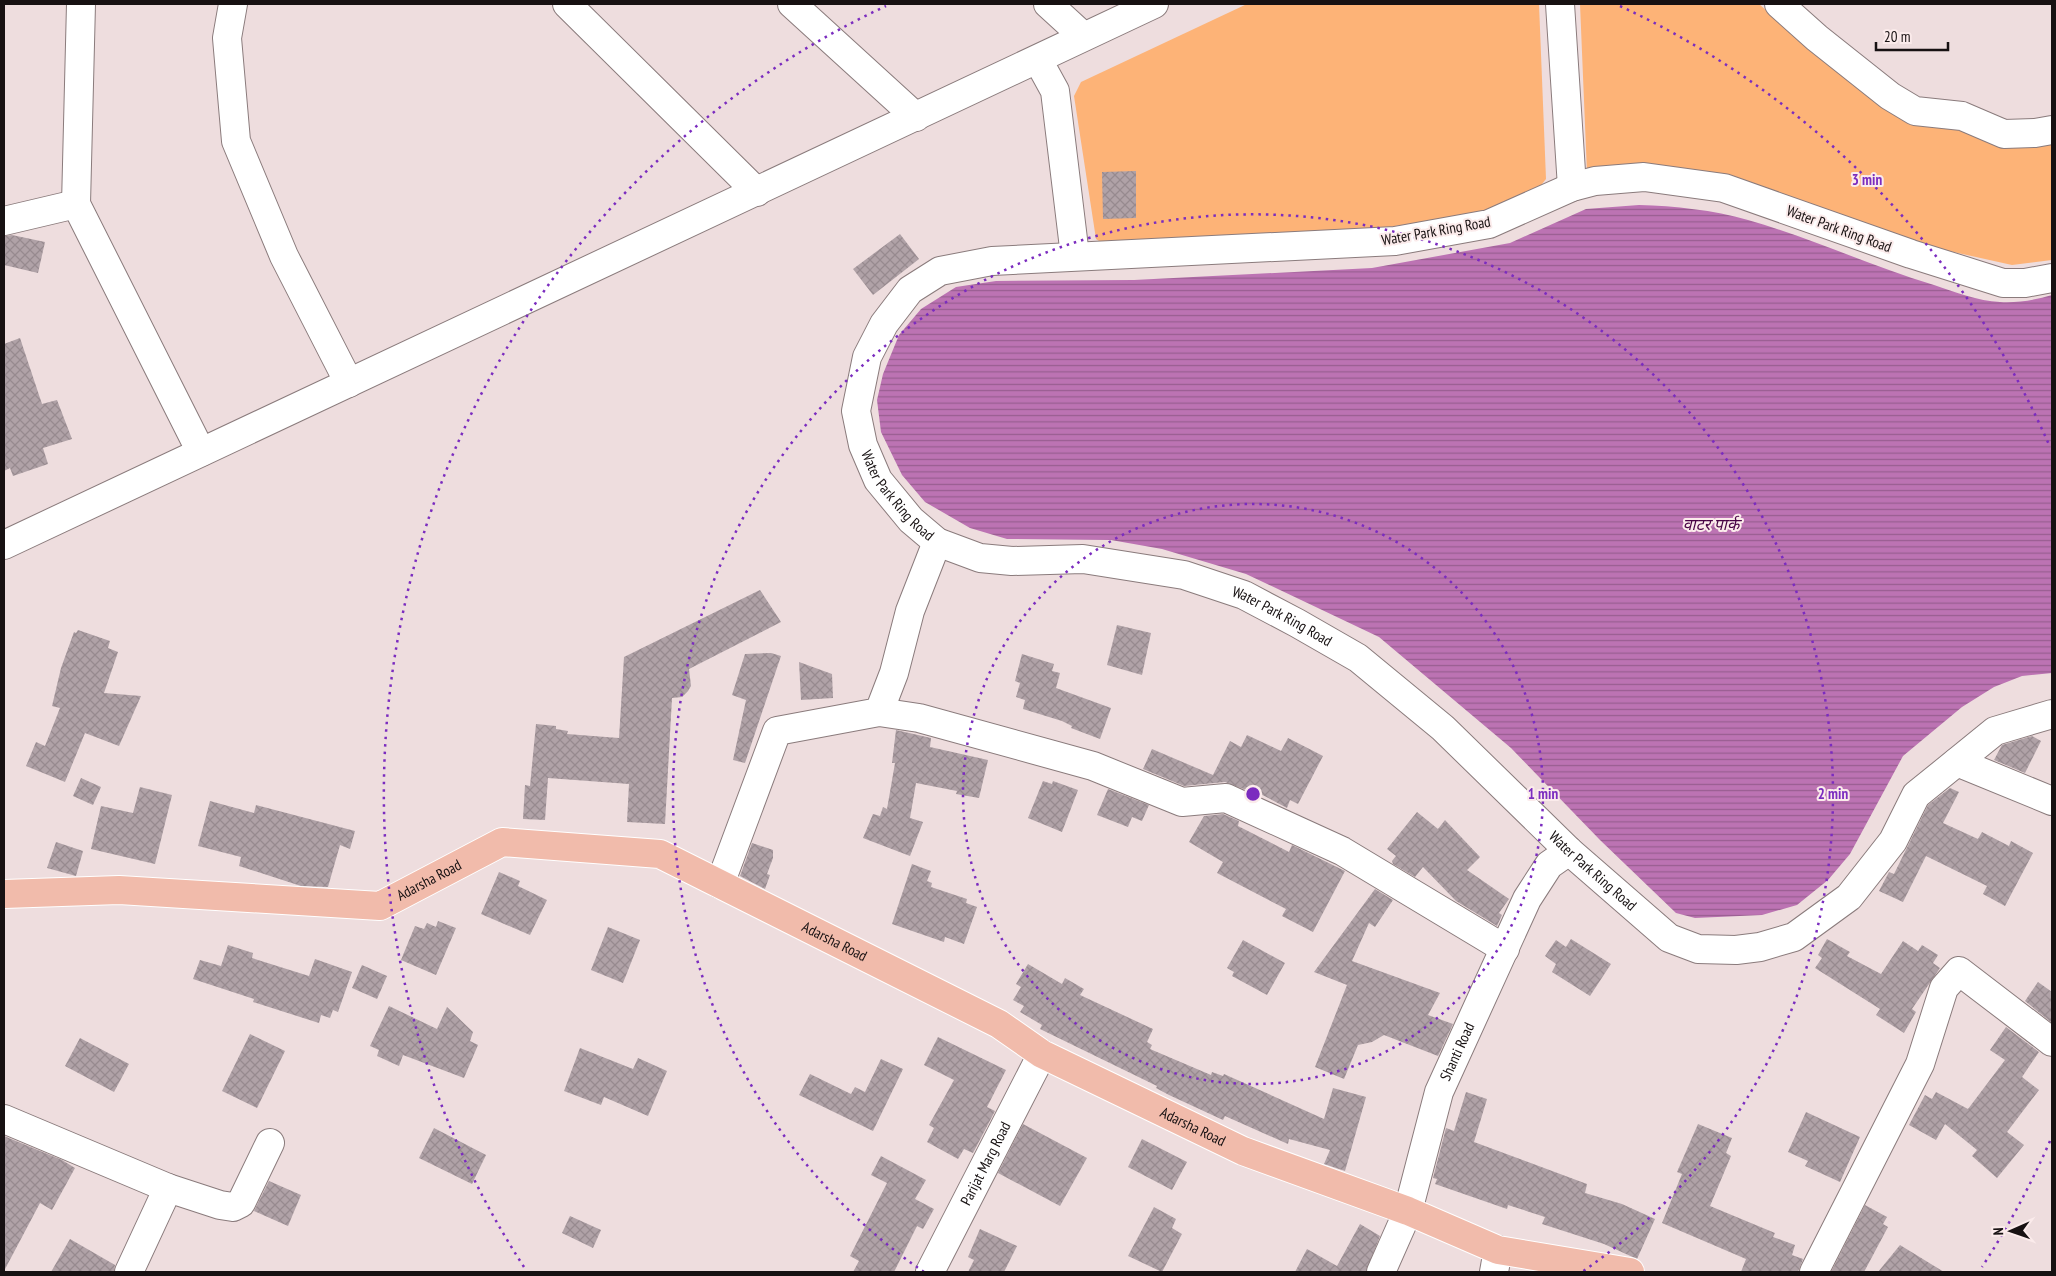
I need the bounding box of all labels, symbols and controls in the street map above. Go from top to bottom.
scale bar [1876,20,1948,52]
text: 20 m [1884,27,1910,46]
text: 3 min [1852,170,1882,189]
street label: Water Park Ring Road [1784,201,1894,256]
street label: Water Park Ring Road [1380,212,1492,249]
street label: Water Park Ring Road [857,447,938,545]
water label: वाटर पार्क [1683,514,1743,534]
street label: Water Park Ring Road [1230,582,1336,650]
text: 1 min [1528,784,1558,803]
text: 2 min [1818,784,1848,803]
centre of rings [1244,785,1262,803]
street label: Water Park Ring Road [1545,827,1641,914]
street label: Adarsha Road [393,855,464,905]
street label: Adarsha Road [799,917,870,965]
street label: Shanti Road [1435,1019,1478,1084]
street label: Adarsha Road [1157,1103,1229,1150]
street label: Parijat Marg Road [956,1118,1015,1208]
north arrow [1986,1206,2036,1256]
text: N [1989,1227,2007,1236]

